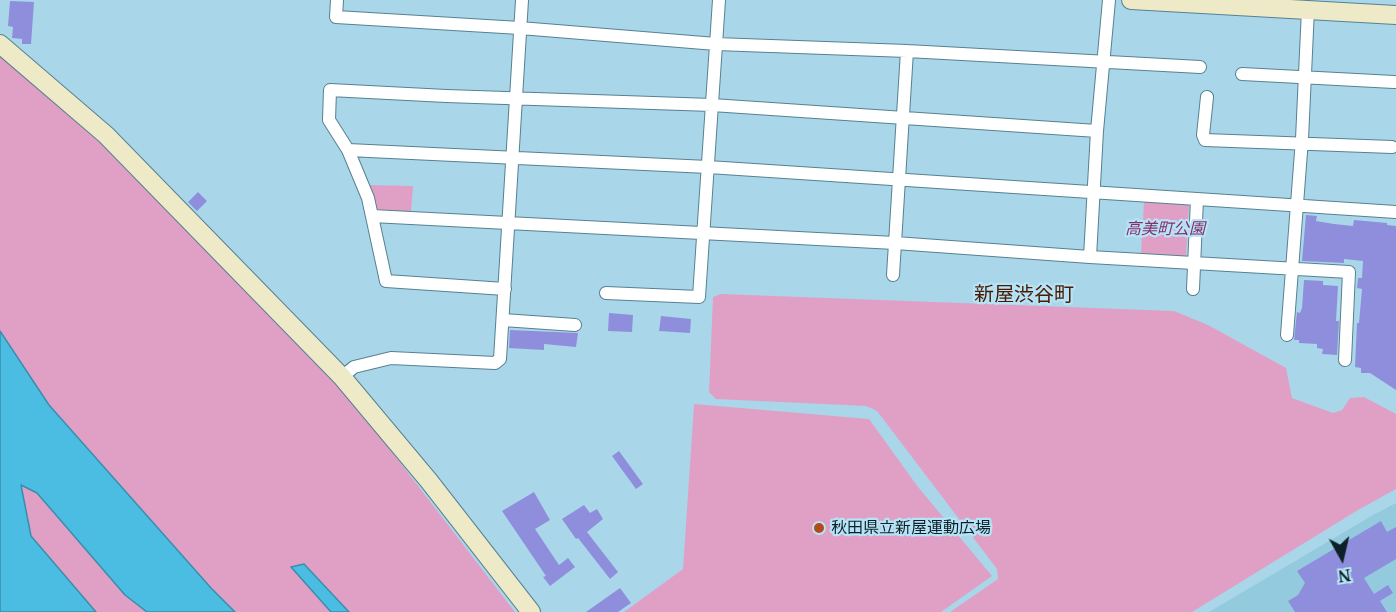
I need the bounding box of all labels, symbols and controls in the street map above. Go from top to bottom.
park label: 高美町公園 [1125,219,1205,239]
district label: 新屋渋谷町 [974,283,1074,307]
place label: 秋田県立新屋運動広場 [831,518,991,538]
marker: 秋田県立新屋運動広場 [812,521,826,535]
north arrow [1312,528,1372,588]
text: N [1337,564,1352,588]

